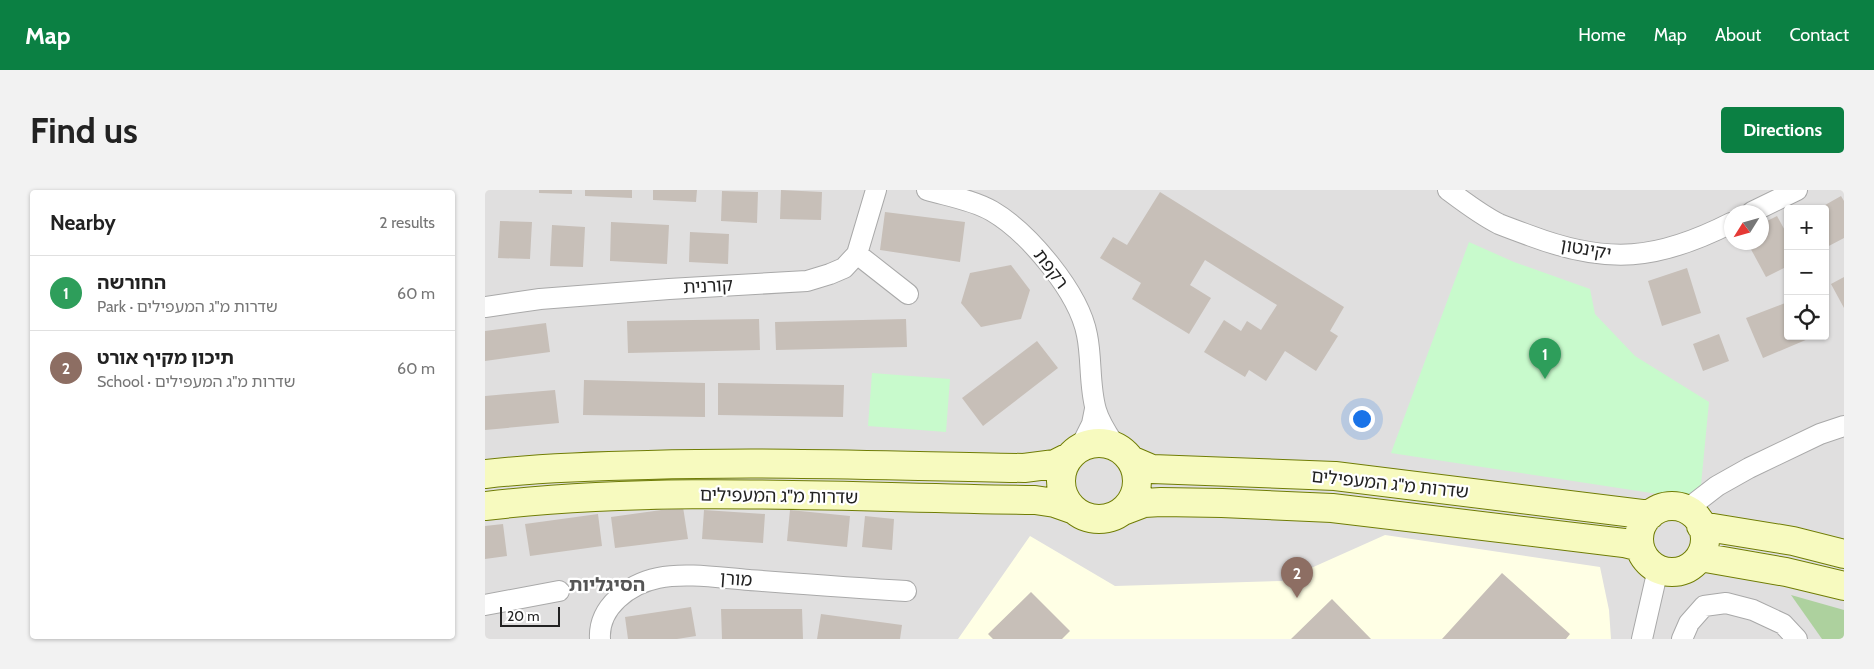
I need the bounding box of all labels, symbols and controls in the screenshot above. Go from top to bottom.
text: Map [25,21,71,50]
text: Home [1578,24,1626,46]
text: Map [1654,24,1687,46]
text: About [1715,24,1761,46]
text: Contact [1789,24,1849,46]
button: Directions [1721,107,1844,153]
text: Find us [30,109,138,152]
north arrow [1724,205,1769,250]
map controls [1784,205,1829,340]
button: + [1784,205,1829,250]
text: Nearby [50,210,116,235]
text: 2 results [379,213,435,232]
street label: יקינטון [1559,234,1613,264]
street label: רקפת [1029,245,1073,293]
button: − [1784,250,1829,295]
text: החורשה [97,271,166,294]
street label: קורנית [683,274,733,298]
text: 1 [63,284,69,303]
text: 60 m [397,284,435,303]
button: locate [1784,295,1829,340]
text: Park · שדרות מ"ג המעפילים [97,297,278,316]
pin: 1 [1529,338,1561,379]
text: תיכון מקיף אורט [97,346,234,369]
text: 2 [62,359,70,378]
text: 60 m [397,359,435,378]
text: School · שדרות מ"ג המעפילים [97,372,295,391]
your location [1349,406,1375,432]
street label: שדרות מ"ג המעפילים [1310,465,1470,503]
street label: שדרות מ"ג המעפילים [700,484,858,508]
pin: 2 [1281,557,1313,598]
street label: מורן [719,567,753,591]
district label: הסיגליות [569,573,645,596]
scale bar [500,604,560,627]
text: 20 m [507,607,540,625]

